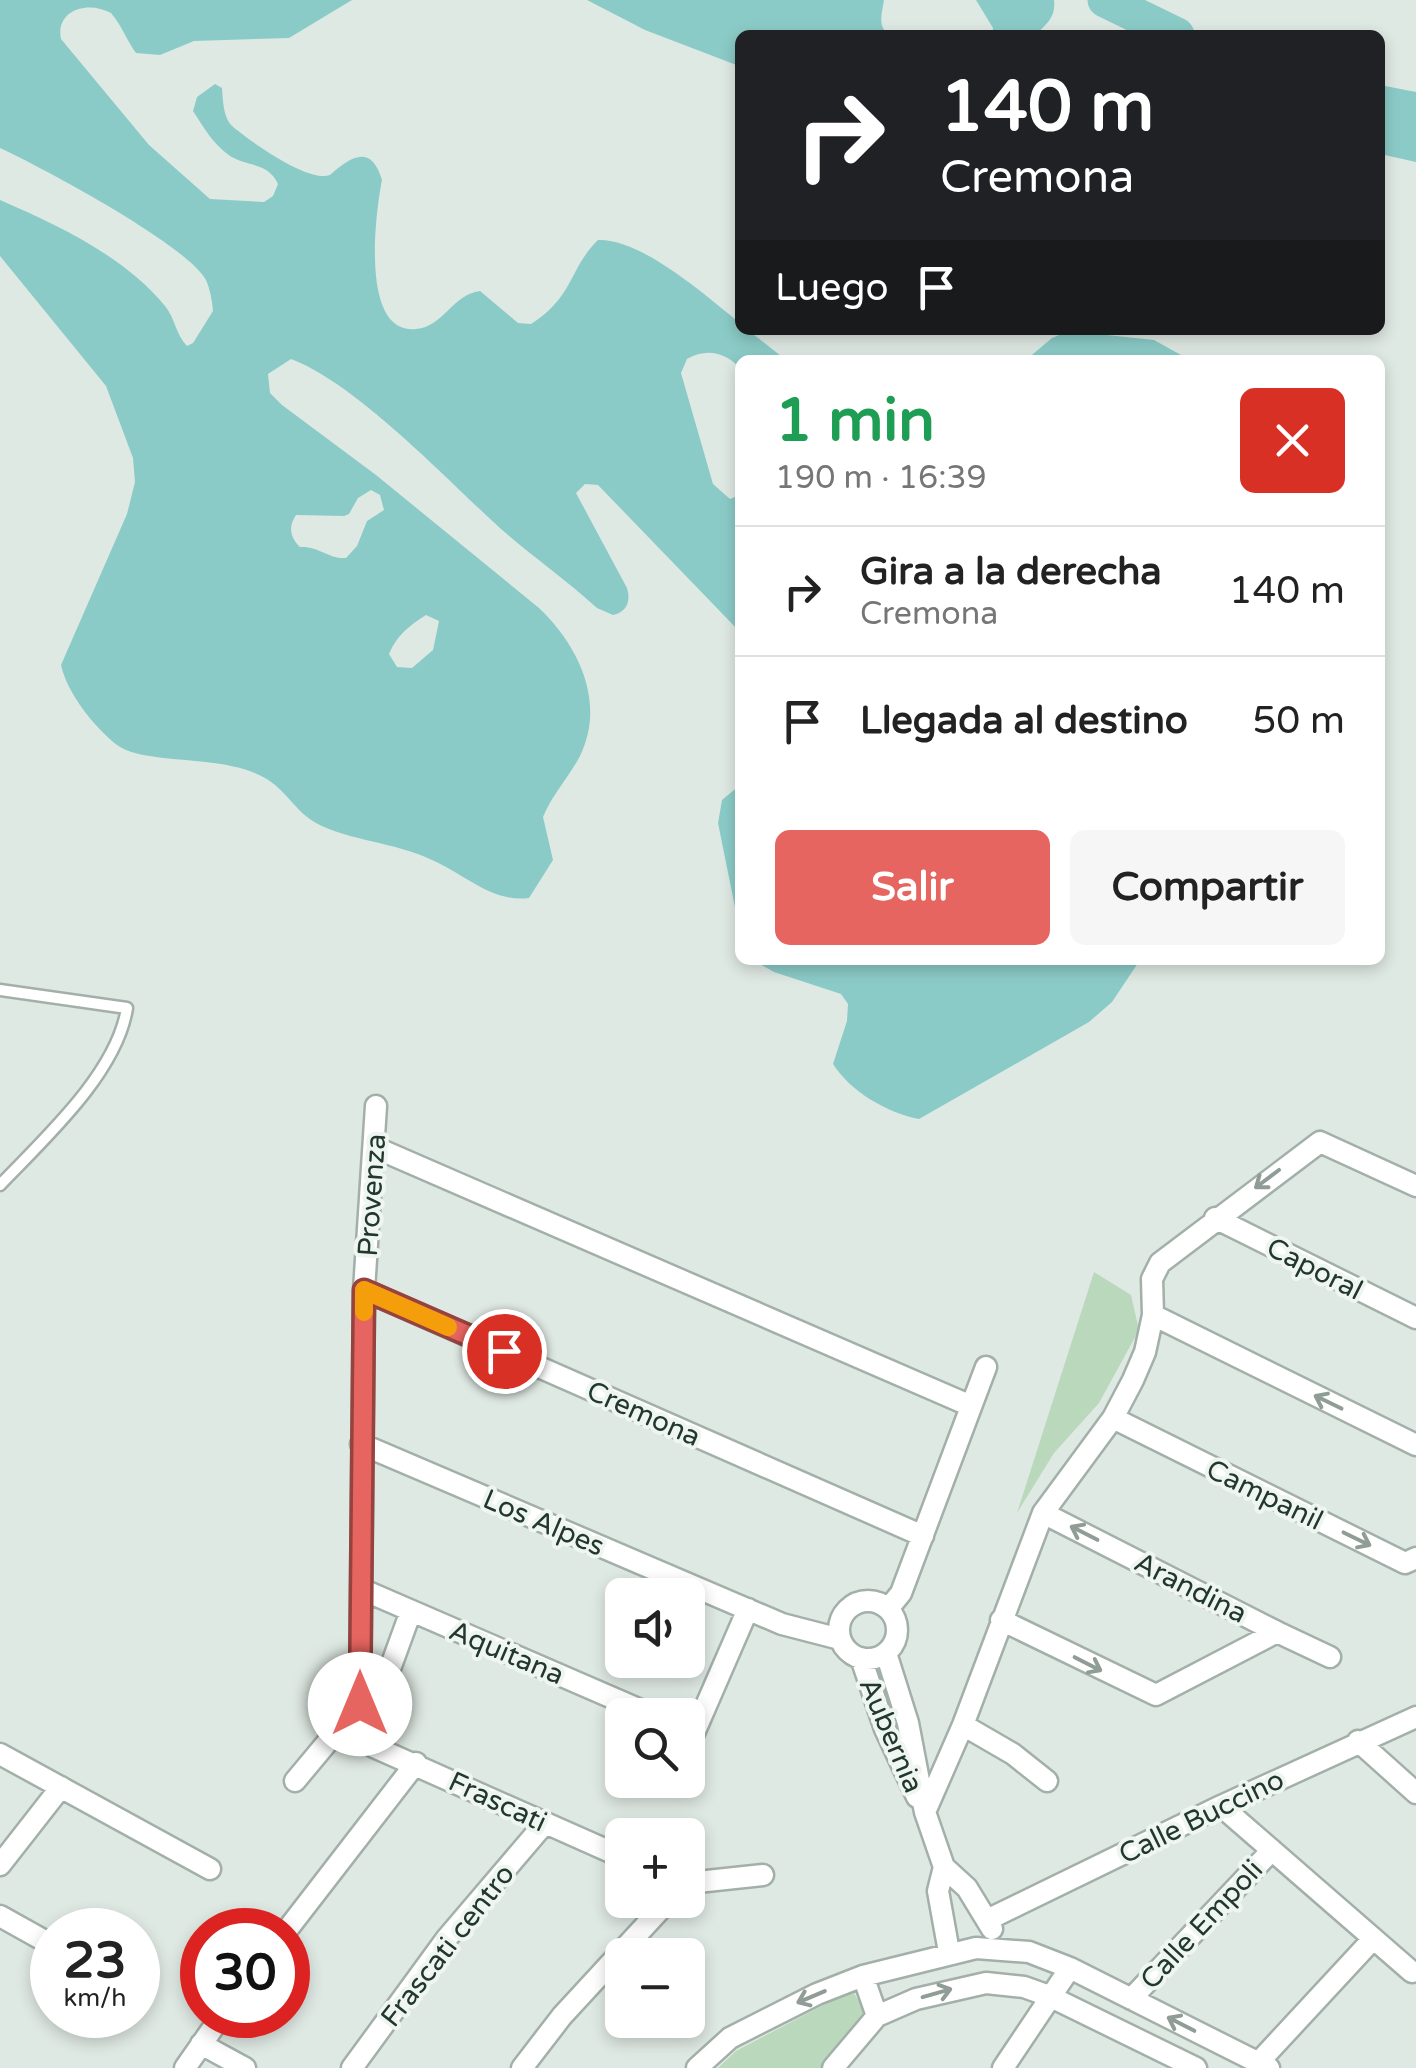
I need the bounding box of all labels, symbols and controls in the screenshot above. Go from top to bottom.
text: 140 m [940,66,1154,150]
icon: right [775,70,905,200]
text: Cremona [940,151,1134,205]
icon: arrive [909,260,964,315]
text: Luego [775,265,889,311]
text: 1 min [775,385,935,457]
button: close [1240,388,1345,493]
text: 190 m · 16:39 [775,459,987,497]
text: Gira a la derecha [860,549,1162,595]
icon: right [775,564,830,619]
text: 140 m [1229,568,1345,614]
text: Cremona [860,595,998,633]
icon: arrive [775,694,830,749]
text: Llegada al destino [860,698,1188,744]
text: 50 m [1253,698,1345,744]
button: Salir [775,830,1050,945]
button: Compartir [1070,830,1345,945]
street label: Provenza [351,1133,393,1258]
one-way arrow [1254,1168,1281,1189]
street label: Caporal [1261,1230,1368,1307]
pin [462,1309,547,1394]
icon: arrive [477,1324,532,1379]
street label: Cremona [581,1374,706,1454]
one-way arrow [1314,1391,1344,1410]
street label: Campanil [1201,1452,1328,1538]
street label: Los Alpes [478,1482,609,1564]
one-way arrow [1070,1523,1099,1542]
one-way arrow [1341,1531,1371,1550]
street label: Arandina [1129,1545,1252,1631]
map controls [605,1578,705,2038]
button: sound [605,1578,705,1678]
street label: Aquitana [444,1614,569,1692]
position arrow [308,1652,412,1756]
one-way arrow [1073,1655,1102,1674]
street label: Aubernia [852,1673,930,1798]
button: search [605,1698,705,1798]
street label: Calle Buccino [1113,1762,1289,1871]
street label: Frascati [443,1764,552,1839]
button: + [605,1818,705,1918]
street label: Calle Empoli [1133,1853,1270,1996]
street label: Frascati centro [374,1858,522,2034]
speed limit sign: 30 [180,1908,310,2038]
text: 23 [64,1931,126,1991]
button: − [605,1938,705,2038]
text: km/h [64,1983,126,2013]
one-way arrow [921,1983,952,2002]
one-way arrow [796,1989,827,2007]
one-way arrow [1167,2014,1197,2033]

